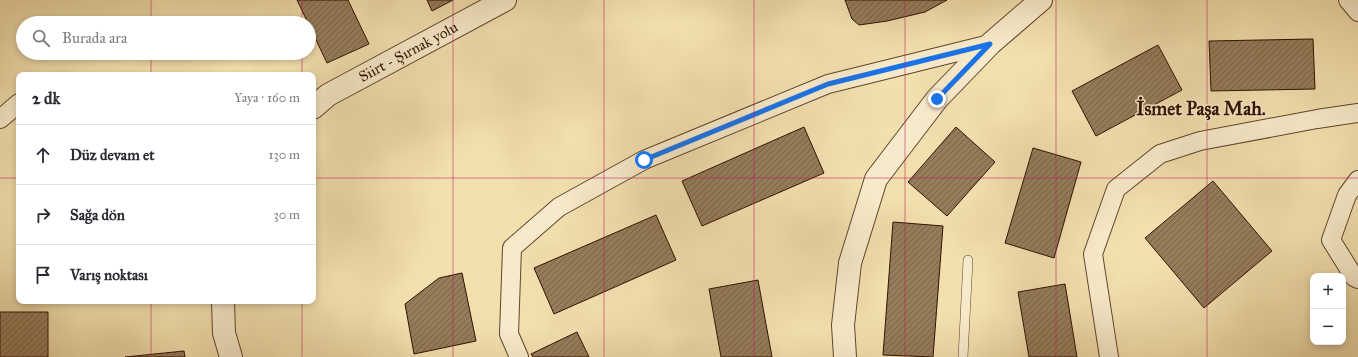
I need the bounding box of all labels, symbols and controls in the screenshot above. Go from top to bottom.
search box [16,16,316,60]
street label: Siirt - Şırnak yolu [356,18,461,86]
icon: search [30,27,52,49]
text: Burada ara [62,29,127,47]
text: 2 dk [32,88,60,109]
text: Yaya · 160 m [234,90,300,106]
route end [928,90,946,108]
district label: İsmet Paşa Mah. [1136,96,1266,121]
icon: ahead [32,144,54,166]
text: Düz devam et [70,146,155,164]
text: 130 m [268,147,300,163]
route start [635,151,653,169]
icon: right [32,204,54,226]
text: Sağa dön [70,206,125,224]
text: 30 m [274,207,300,223]
icon: arrive [32,264,54,286]
text: Varış noktası [70,266,148,284]
map controls [1310,273,1346,345]
button: + [1310,273,1346,309]
button: − [1310,309,1346,345]

